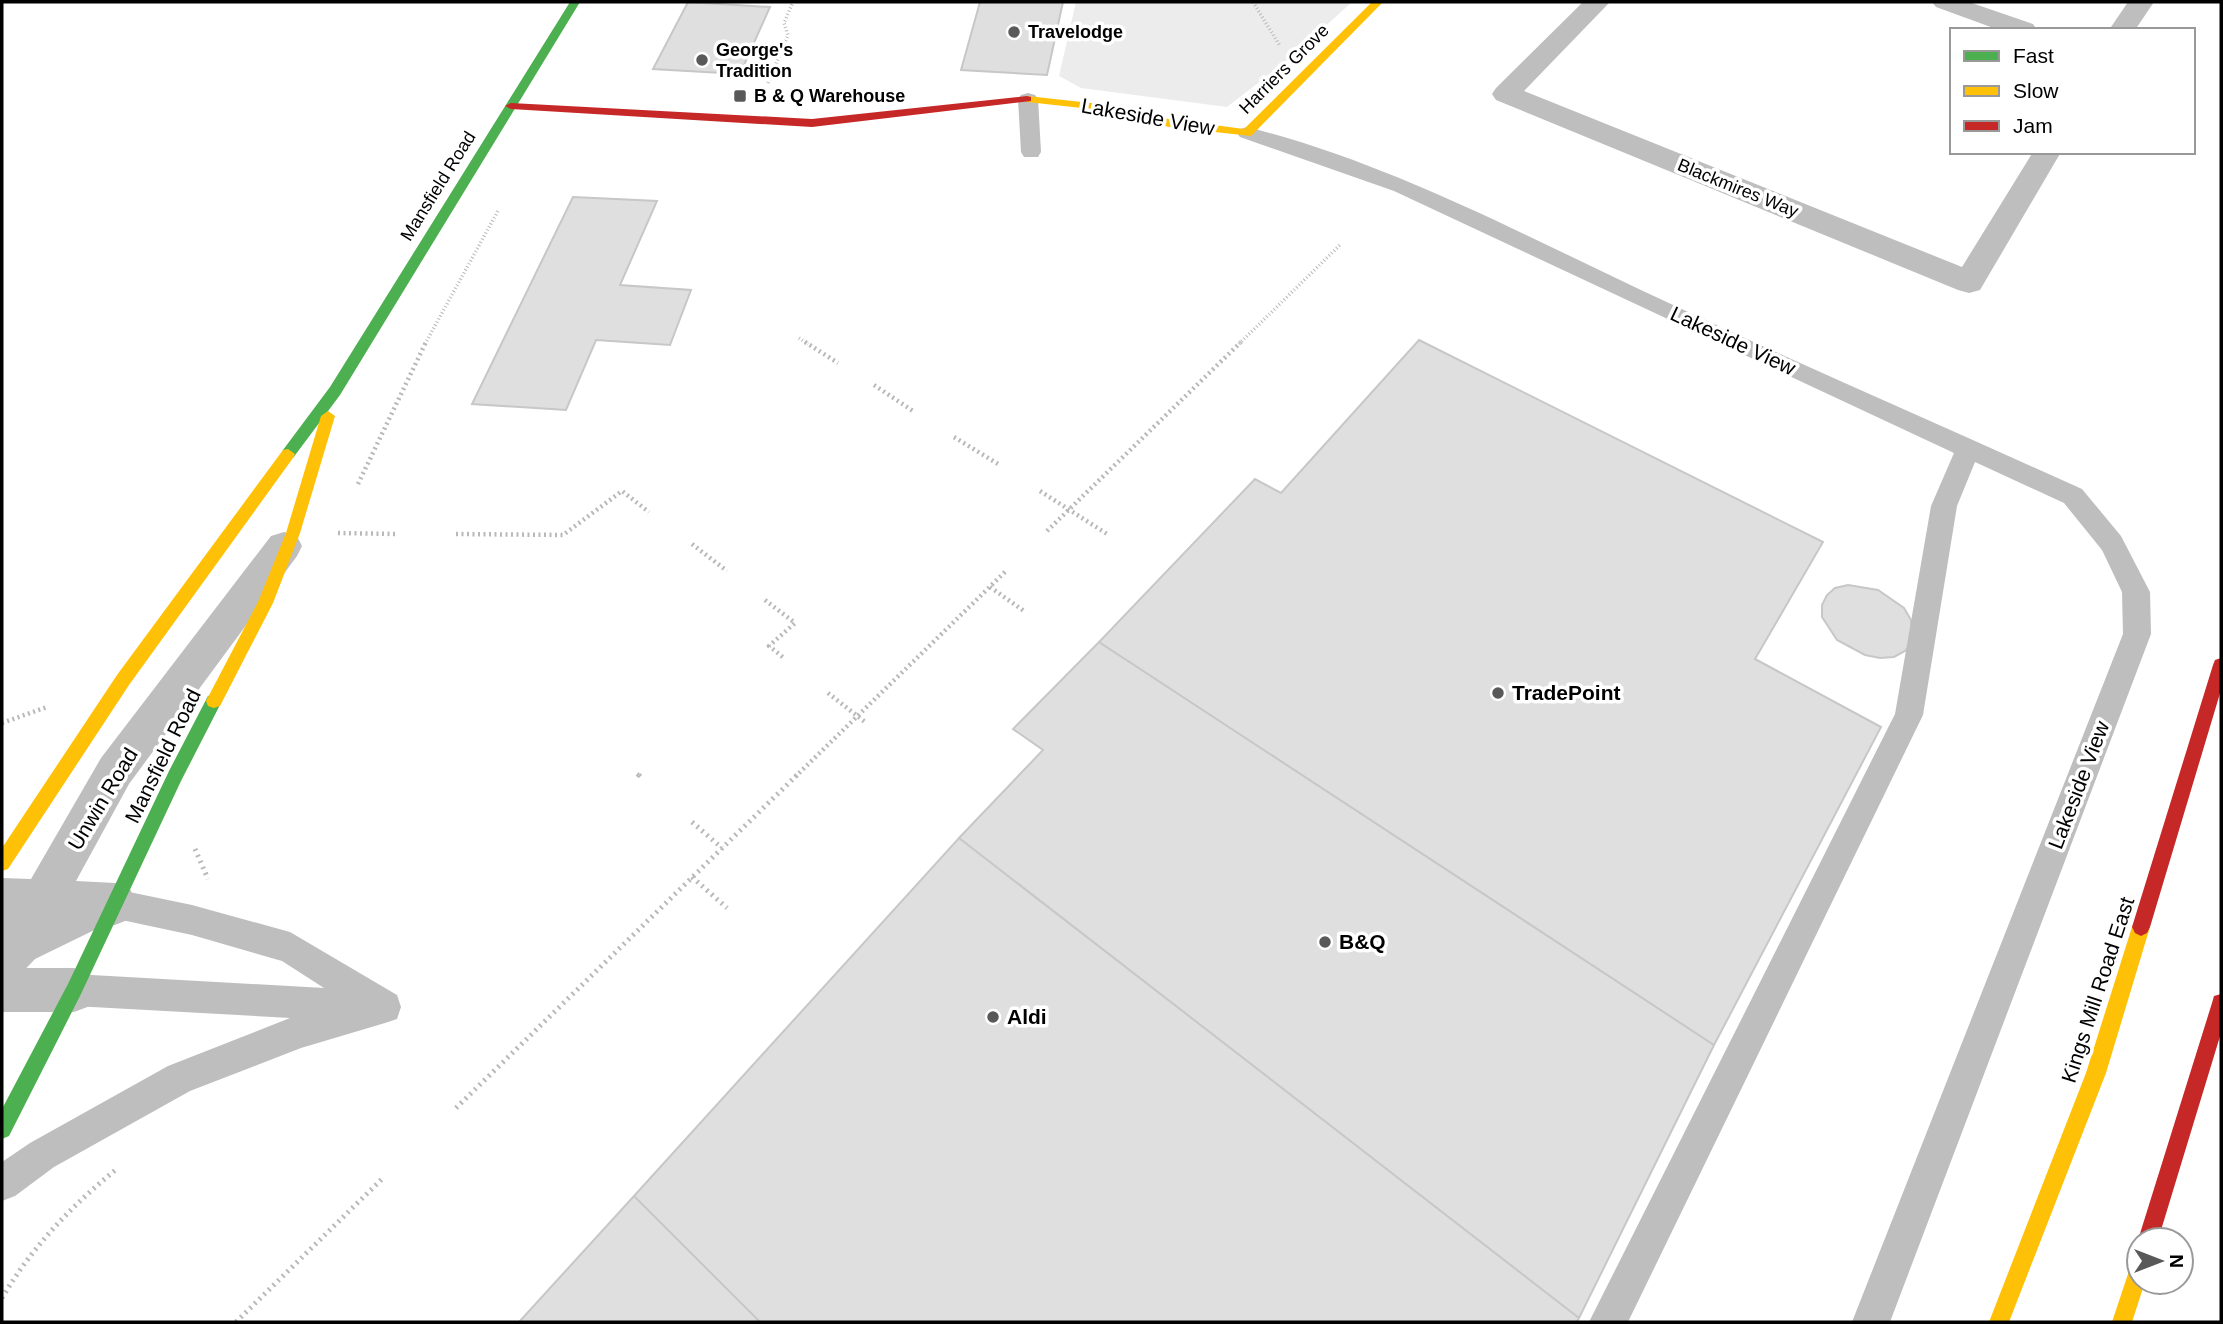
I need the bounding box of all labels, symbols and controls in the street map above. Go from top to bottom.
street label: Harriers Grove [1235,20,1333,118]
place label: Travelodge [1028,22,1123,42]
marker: Travelodge [1006,24,1022,40]
legend [1950,28,2195,154]
place label: George's Tradition [716,40,793,81]
text: Fast [2013,44,2054,67]
marker: George's Tradition [694,52,710,68]
text: Slow [2013,79,2059,102]
place label: B & Q Warehouse [754,86,905,106]
marker: B & Q Warehouse [732,88,748,104]
street label: Lakeside View [1080,93,1217,140]
text: Jam [2013,114,2053,137]
street label: Mansfield Road [396,128,480,244]
street label: Blackmires Way [1675,155,1801,221]
street label: Lakeside View [1667,302,1800,380]
place label: TradePoint [1512,681,1621,704]
street label: Mansfield Road [120,685,205,826]
marker: TradePoint [1490,685,1506,701]
street label: Lakeside View [2044,717,2114,852]
street label: Unwin Road [63,744,142,854]
street label: Kings Mill Road East [2057,894,2138,1086]
place label: B&Q [1339,930,1386,953]
marker: B&Q [1317,934,1333,950]
place label: Aldi [1007,1005,1047,1028]
marker: Aldi [985,1009,1001,1025]
north arrow [2125,1226,2195,1296]
text: N [2166,1254,2187,1268]

